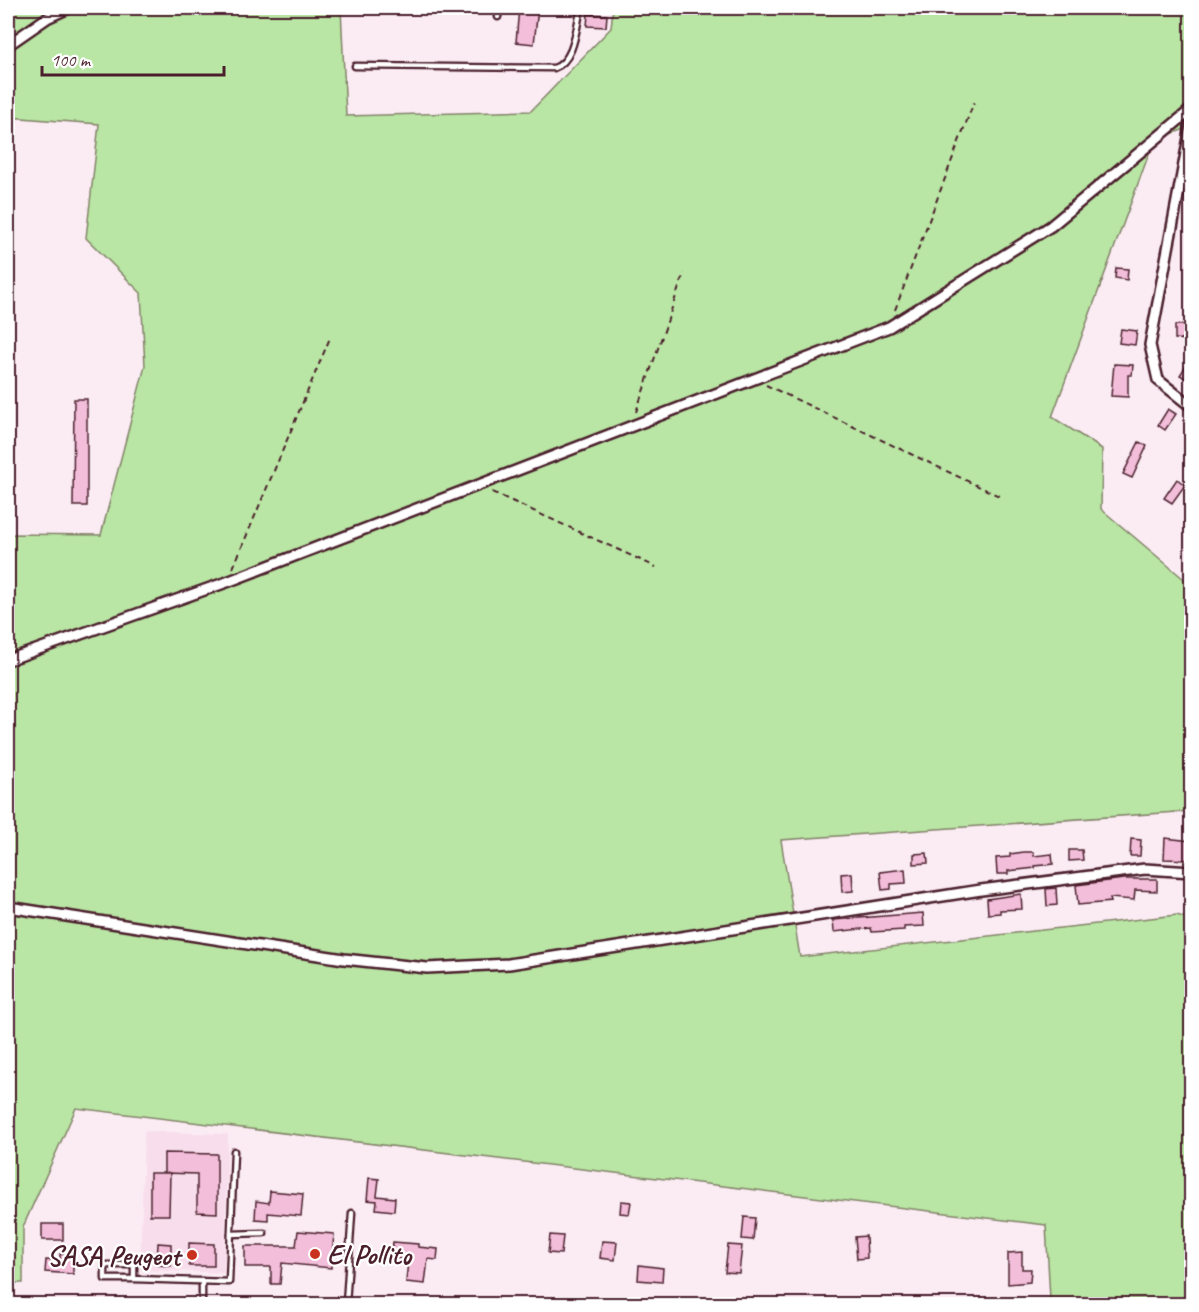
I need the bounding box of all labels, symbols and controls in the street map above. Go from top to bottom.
scale bar [42,39,224,77]
text: 100 m [51,49,92,71]
place label: El Pollito [327,1237,413,1272]
place label: SASA Peugeot [47,1238,184,1273]
marker: El Pollito [308,1247,322,1261]
marker: SASA Peugeot [185,1248,199,1262]

